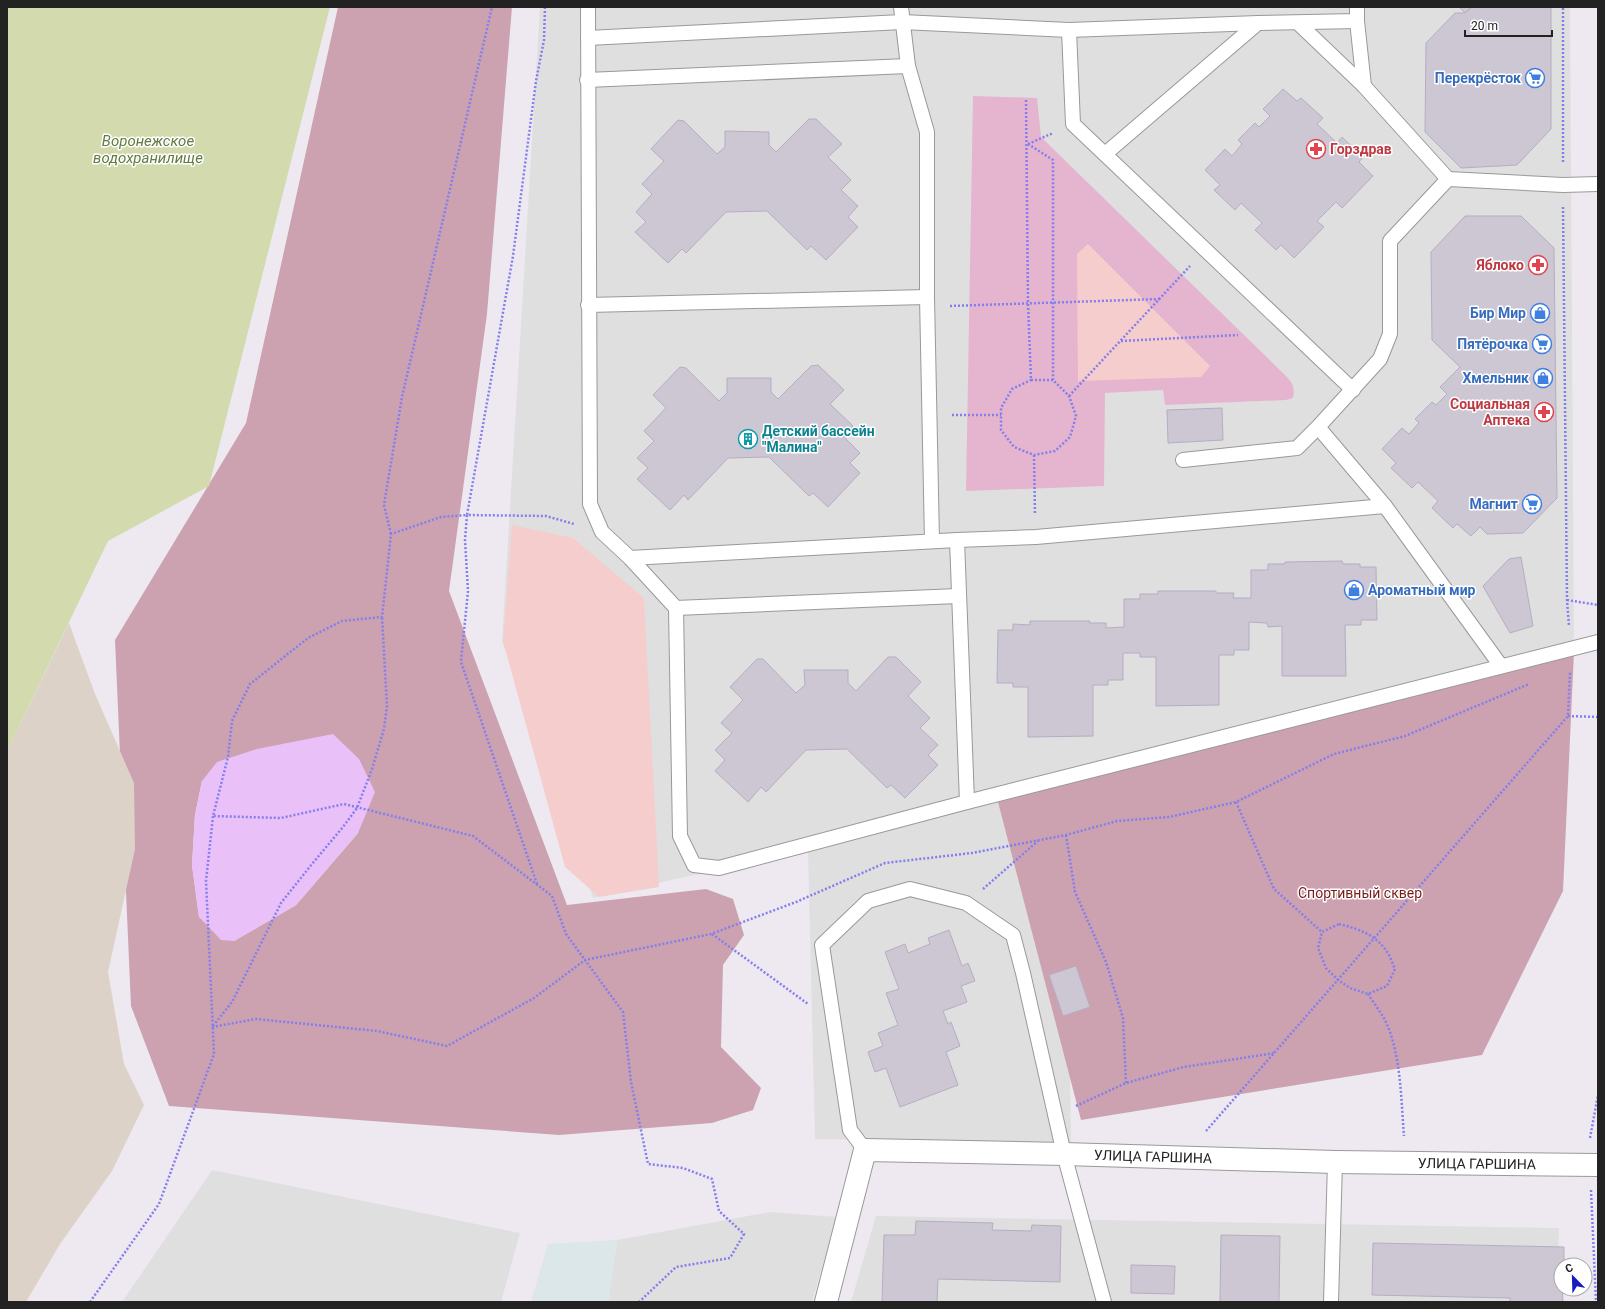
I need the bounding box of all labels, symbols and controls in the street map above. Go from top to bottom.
scale bar [1465,12,1552,38]
text: 20 m [1471,19,1498,33]
supermarket icon: Перекрёсток [1524,67,1546,89]
place label: Перекрёсток [1435,70,1521,86]
water label: Воронежское водохранилище [93,132,203,167]
pharmacy icon: Горздрав [1305,138,1327,160]
place label: Горздрав [1330,141,1392,157]
pharmacy icon: Яблоко [1527,254,1549,276]
place label: Яблоко [1475,257,1524,273]
shop icon: Бир Мир [1529,302,1551,324]
place label: Бир Мир [1470,305,1526,321]
supermarket icon: Пятёрочка [1531,333,1553,355]
place label: Пятёрочка [1457,336,1528,352]
shop icon: Хмельник [1532,367,1554,389]
place label: Хмельник [1462,370,1529,386]
place label: Социальная Аптека [1450,396,1531,428]
pharmacy icon: Социальная Аптека [1533,401,1555,423]
place label: Детский бассейн "Малина" [762,423,875,455]
building icon: Детский бассейн "Малина" [737,428,759,450]
supermarket icon: Магнит [1521,493,1543,515]
place label: Магнит [1469,496,1518,512]
shop icon: Ароматный мир [1343,579,1365,601]
place label: Ароматный мир [1368,582,1476,598]
park label: Спортивный сквер [1298,885,1422,901]
street label: УЛИЦА ГАРШИНА [1094,1147,1212,1166]
street label: УЛИЦА ГАРШИНА [1418,1155,1536,1172]
north arrow [1553,1257,1593,1297]
text: С [1563,1261,1575,1276]

